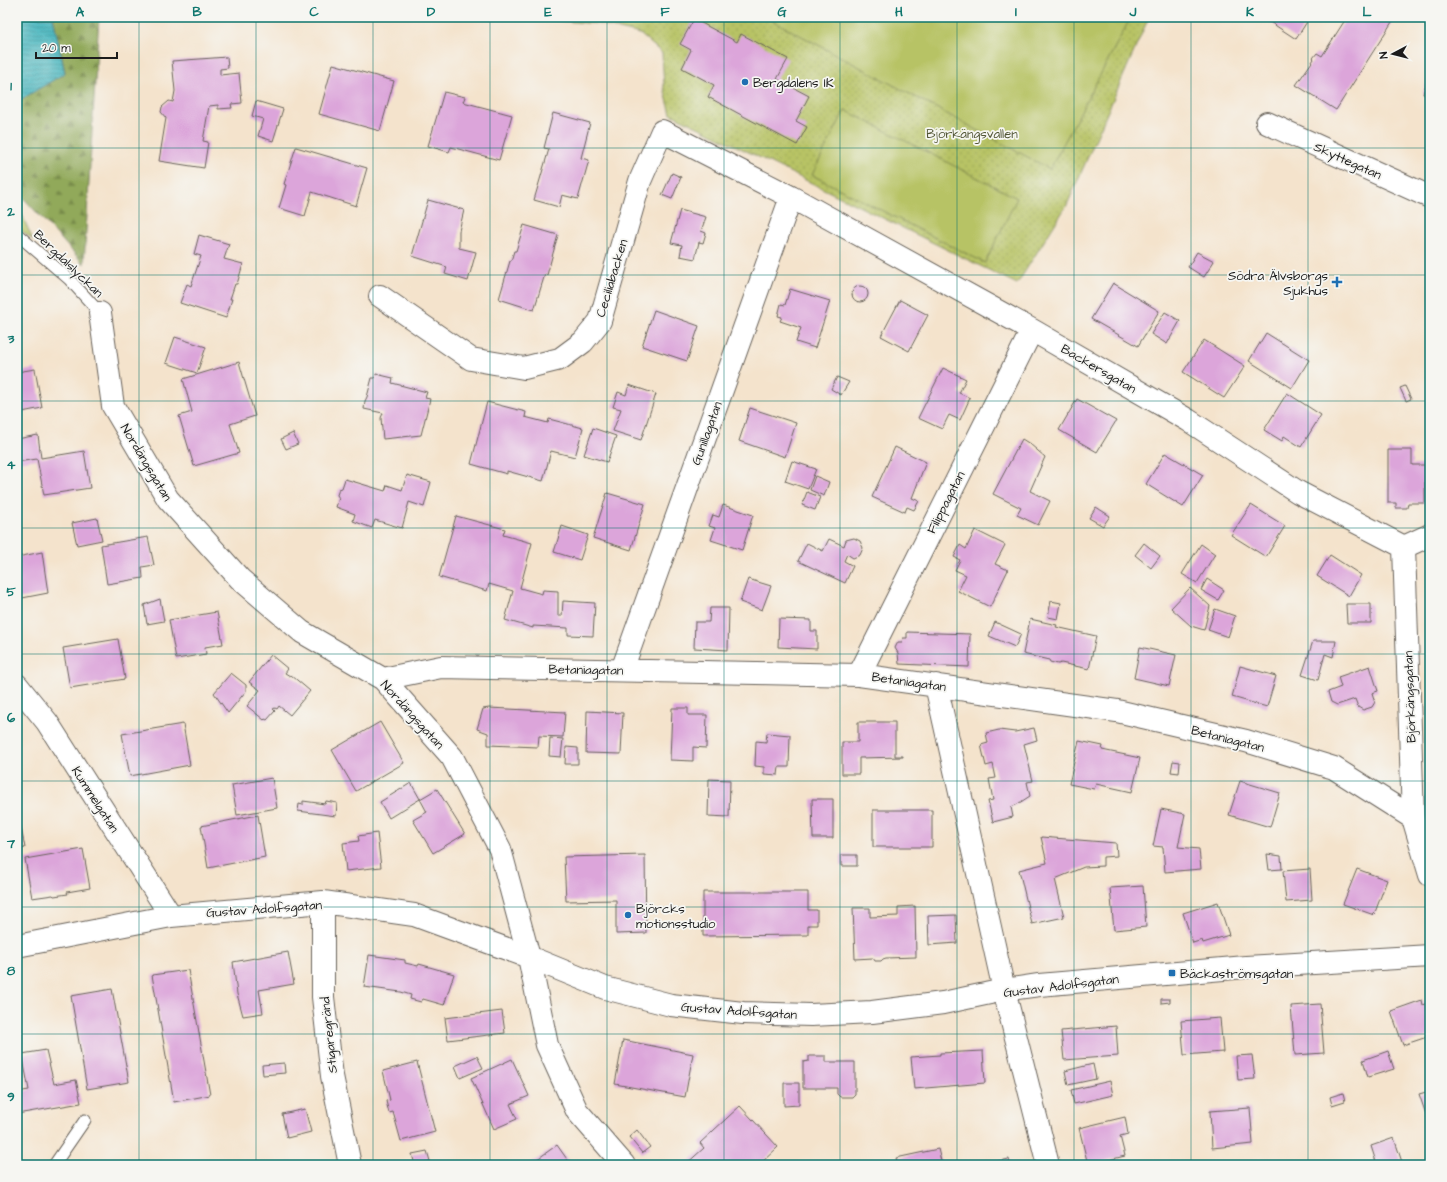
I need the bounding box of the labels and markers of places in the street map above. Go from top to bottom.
place label: Bergdalens IK [753,74,834,93]
marker: Bergdalens IK [740,77,750,87]
place label: Södra Älvsborgs Sjukhus [1228,267,1328,300]
marker: Södra Älvsborgs Sjukhus [1331,276,1343,288]
place label: Björcks motionsstudio [636,900,716,933]
marker: Björcks motionsstudio [623,910,633,920]
place label: Bäckaströmsgatan [1180,965,1294,984]
marker: Bäckaströmsgatan [1167,968,1177,978]

